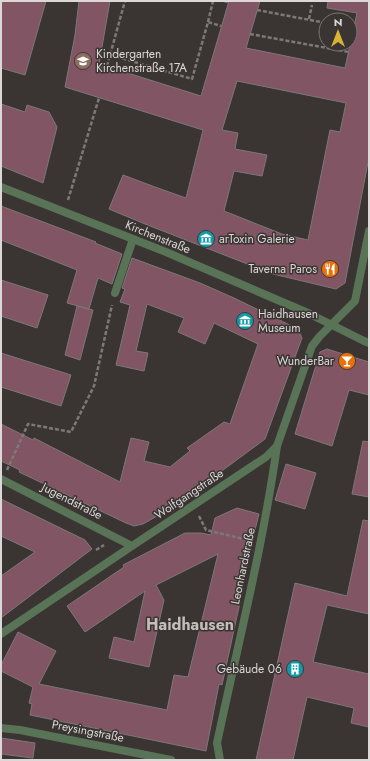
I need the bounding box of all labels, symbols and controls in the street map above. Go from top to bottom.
north arrow [318,12,358,52]
text: N [334,14,342,30]
place label: Kindergarten Kirchenstraße 17A [96,45,187,77]
school or university icon: Kindergarten Kirchenstraße 17A [73,51,93,71]
street label: Kirchenstraße [123,216,193,258]
museum icon: arToxin Galerie [196,229,216,249]
place label: arToxin Galerie [219,230,295,248]
restaurant icon: Taverna Paros [320,259,340,279]
place label: Taverna Paros [249,260,317,278]
place label: Haidhausen Museum [258,305,318,337]
museum icon: Haidhausen Museum [235,311,255,331]
bar icon: WunderBar [337,351,357,371]
place label: WunderBar [277,352,335,370]
street label: Wolfgangstraße [151,464,227,524]
street label: Jugendstraße [37,477,105,524]
street label: Leonhardstraße [226,526,260,606]
district label: Haidhausen [146,613,234,636]
building icon: Gebäude 06 [285,659,305,679]
place label: Gebäude 06 [217,660,282,678]
street label: Preysingstraße [50,715,126,747]

